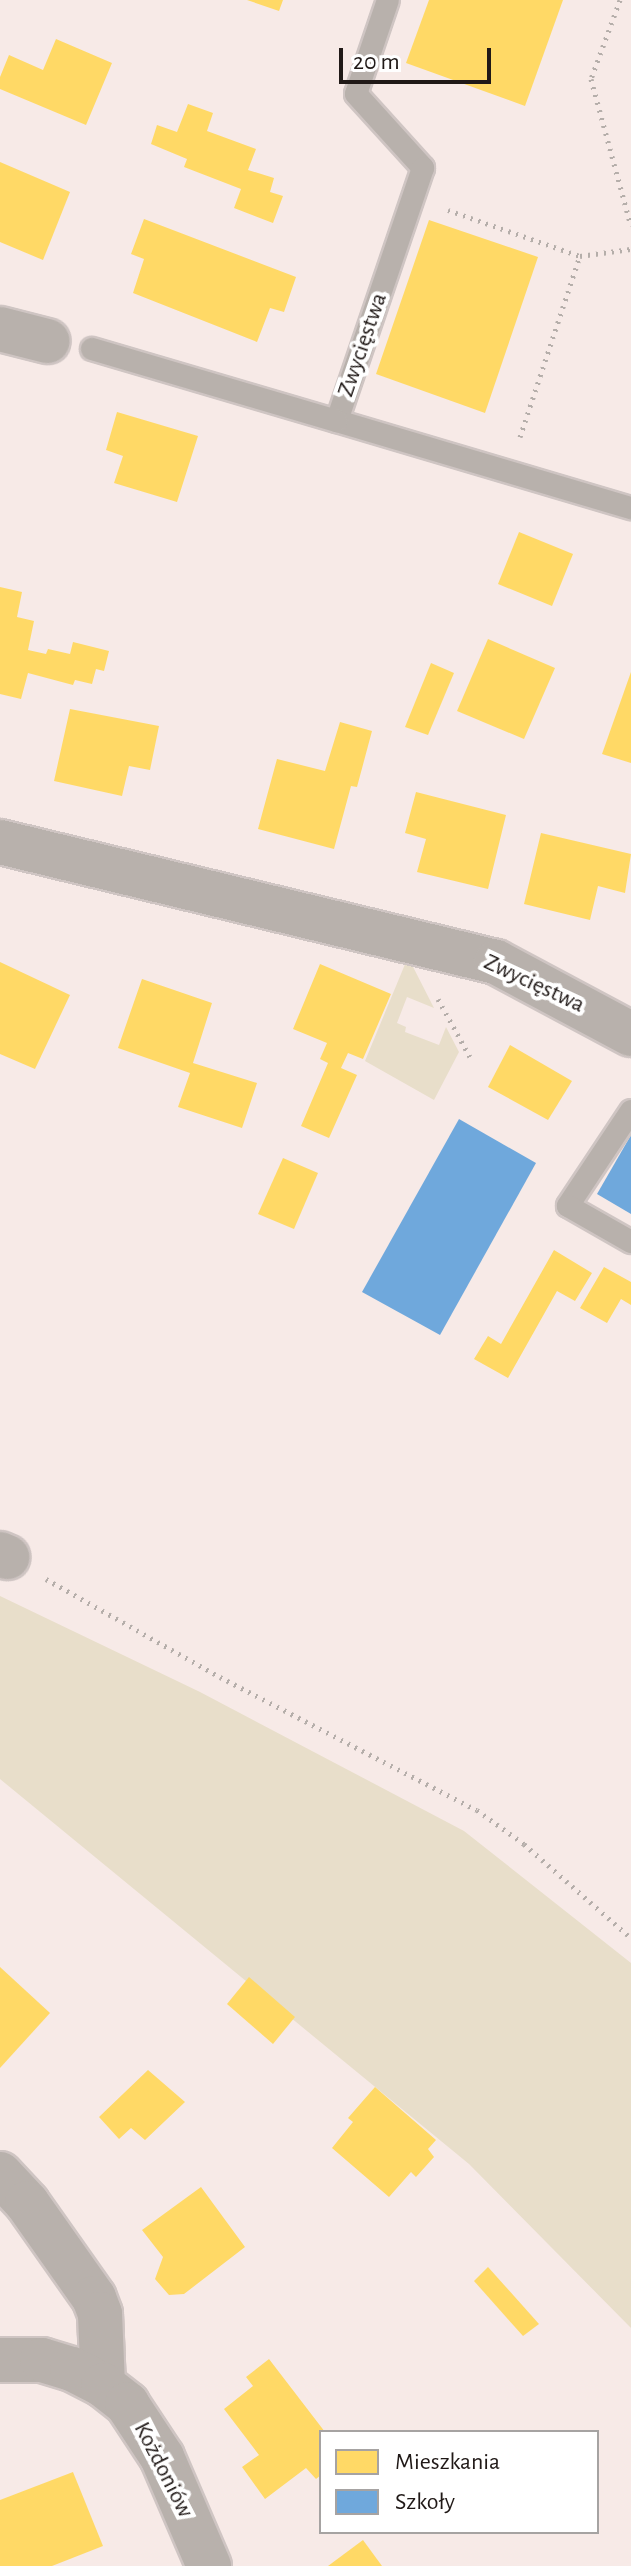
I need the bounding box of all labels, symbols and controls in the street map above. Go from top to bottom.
scale bar [343,32,495,82]
text: 20 m [353,50,400,74]
street label: Zwycięstwa [332,289,394,401]
street label: Zwycięstwa [479,948,589,1020]
street label: Kożdoniów [127,2417,199,2523]
legend [319,2430,599,2534]
text: Mieszkania [395,2450,500,2474]
text: Szkoły [395,2490,455,2514]

